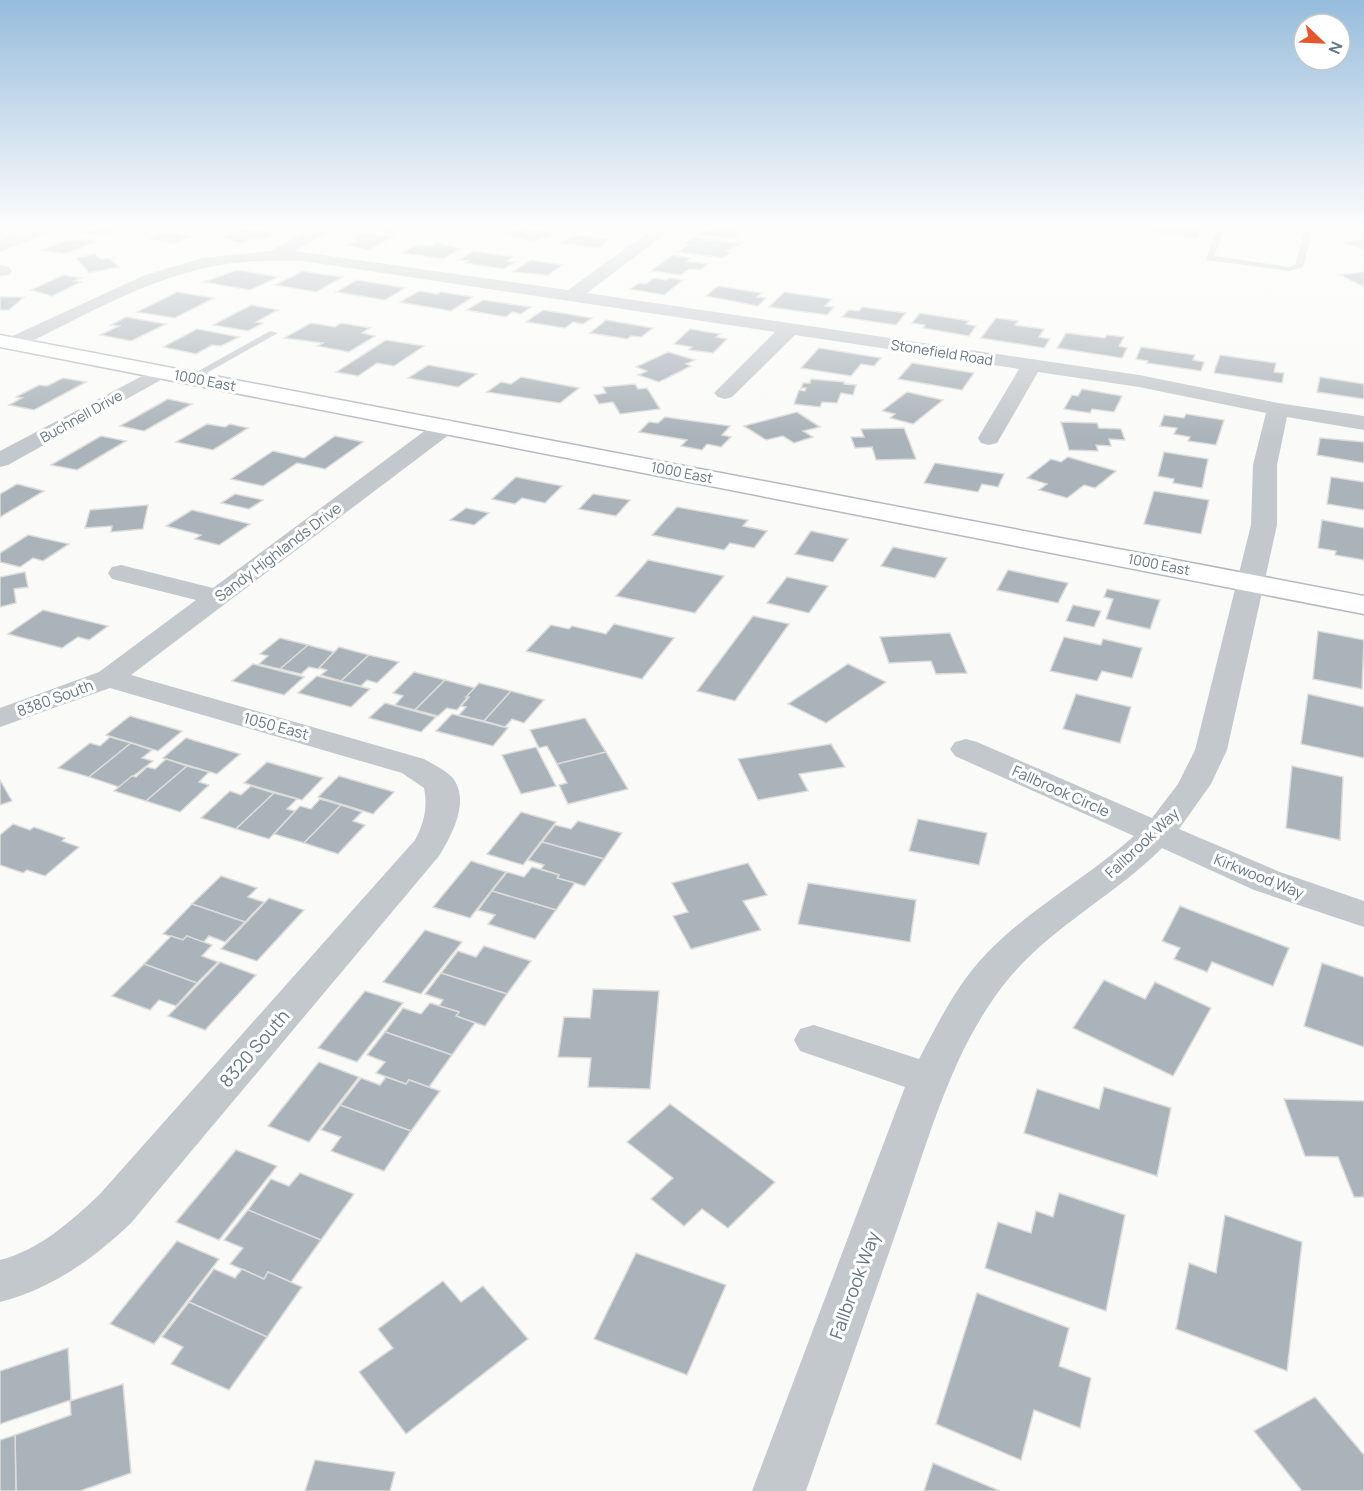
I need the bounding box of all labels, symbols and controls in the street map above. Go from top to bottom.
north arrow [1292,12,1352,72]
text: N [1323,38,1348,57]
street label: Stonefield Road [890,335,994,369]
street label: 1000 East [172,365,238,395]
street label: Buchnell Drive [36,386,126,446]
street label: 1000 East [649,457,715,487]
street label: Sandy Highlands Drive [210,497,346,607]
street label: 1000 East [1126,549,1192,579]
street label: 8380 South [14,674,96,722]
street label: 1050 East [241,707,311,745]
street label: Fallbrook Circle [1009,760,1113,822]
street label: Fallbrook Way [1100,803,1184,883]
street label: Kirkwood Way [1211,848,1307,904]
street label: 8320 South [214,1004,294,1092]
street label: Fallbrook Way [823,1227,885,1342]

